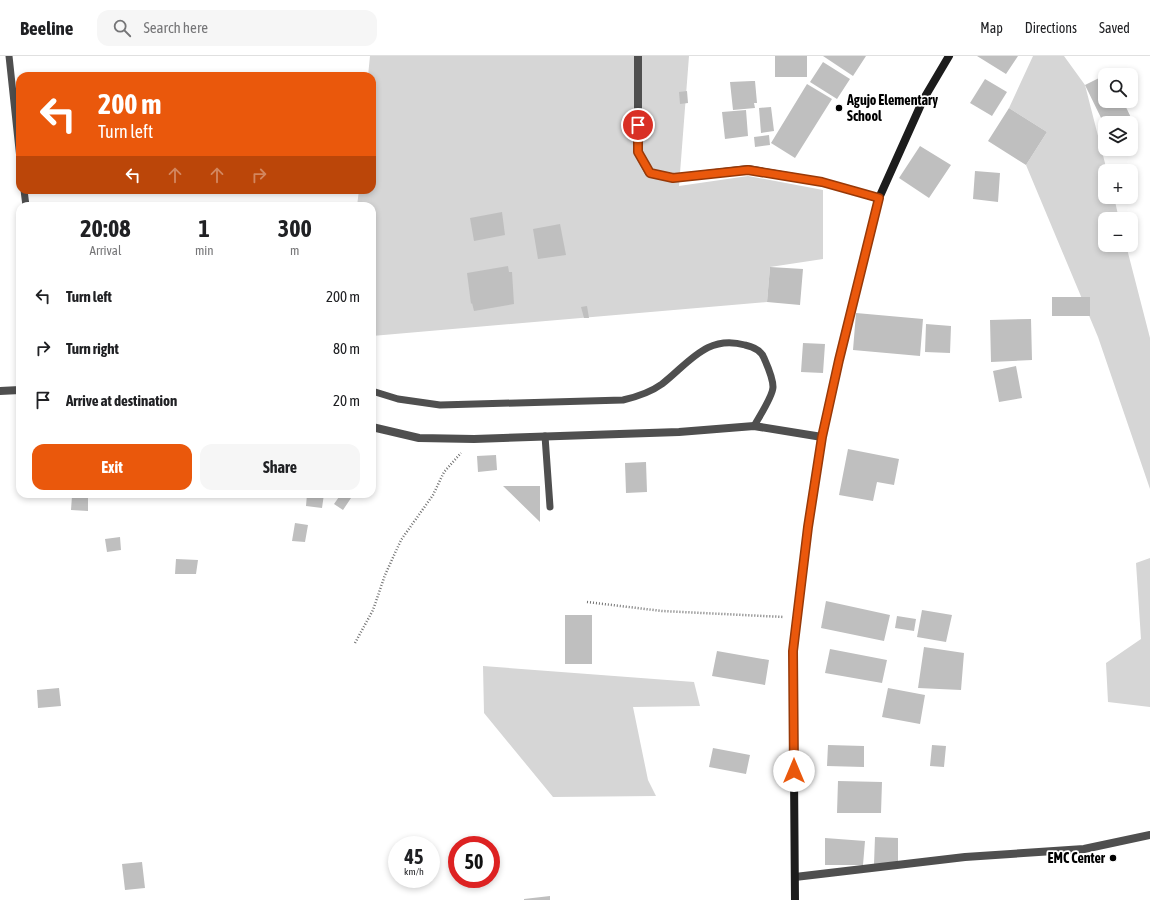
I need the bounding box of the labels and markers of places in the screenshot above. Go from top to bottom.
place label: Agujo Elementary School [846,92,938,124]
marker: Agujo Elementary School [834,103,844,113]
pin [621,108,655,142]
place label: EMC Center [1048,850,1106,866]
marker: EMC Center [1108,853,1118,863]

